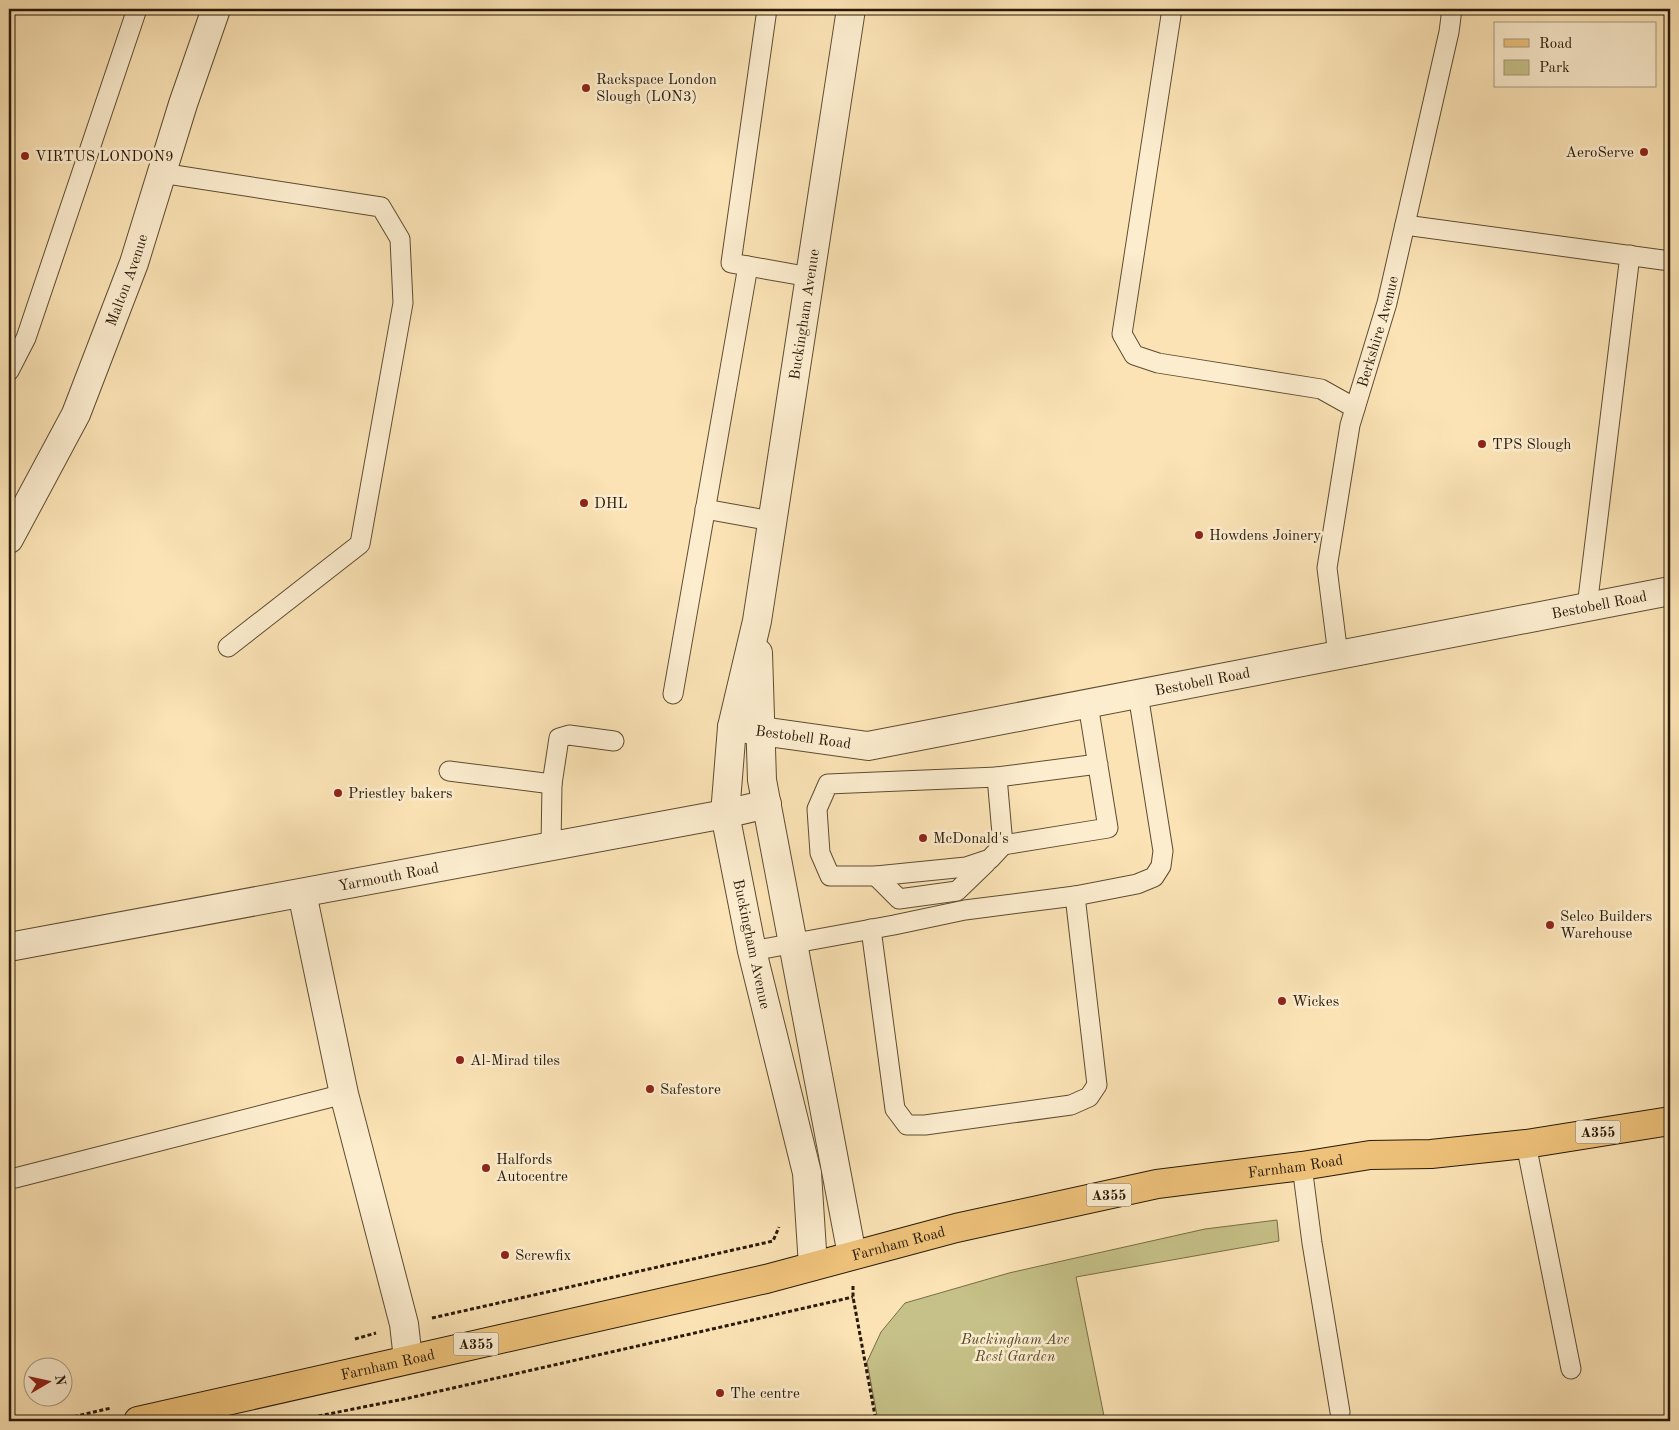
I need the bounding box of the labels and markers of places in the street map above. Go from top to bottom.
place label: Rackspace London Slough (LON3) [596,73,717,105]
marker: Rackspace London Slough (LON3) [580,82,592,94]
place label: AeroServe [1566,146,1634,161]
marker: AeroServe [1638,146,1650,158]
marker: VIRTUS LONDON9 [19,150,31,162]
place label: VIRTUS LONDON9 [35,150,174,165]
marker: TPS Slough [1476,438,1488,450]
place label: TPS Slough [1492,438,1571,453]
marker: DHL [578,497,590,509]
place label: DHL [594,497,628,512]
marker: Howdens Joinery [1193,529,1205,541]
place label: Howdens Joinery [1209,529,1321,544]
marker: Priestley bakers [332,787,344,799]
place label: Priestley bakers [348,787,453,802]
marker: McDonald's [917,832,929,844]
place label: McDonald's [933,832,1009,847]
place label: Selco Builders Warehouse [1560,910,1652,942]
marker: Selco Builders Warehouse [1544,919,1556,931]
marker: Wickes [1276,995,1288,1007]
place label: Wickes [1292,995,1339,1010]
marker: Al-Mirad tiles [454,1054,466,1066]
place label: Al-Mirad tiles [470,1054,560,1069]
marker: Safestore [644,1083,656,1095]
place label: Safestore [660,1083,721,1098]
place label: Halfords Autocentre [496,1153,568,1185]
marker: Halfords Autocentre [480,1162,492,1174]
marker: Screwfix [499,1249,511,1261]
place label: Screwfix [515,1249,571,1264]
marker: The centre [714,1387,726,1399]
place label: The centre [730,1387,800,1402]

